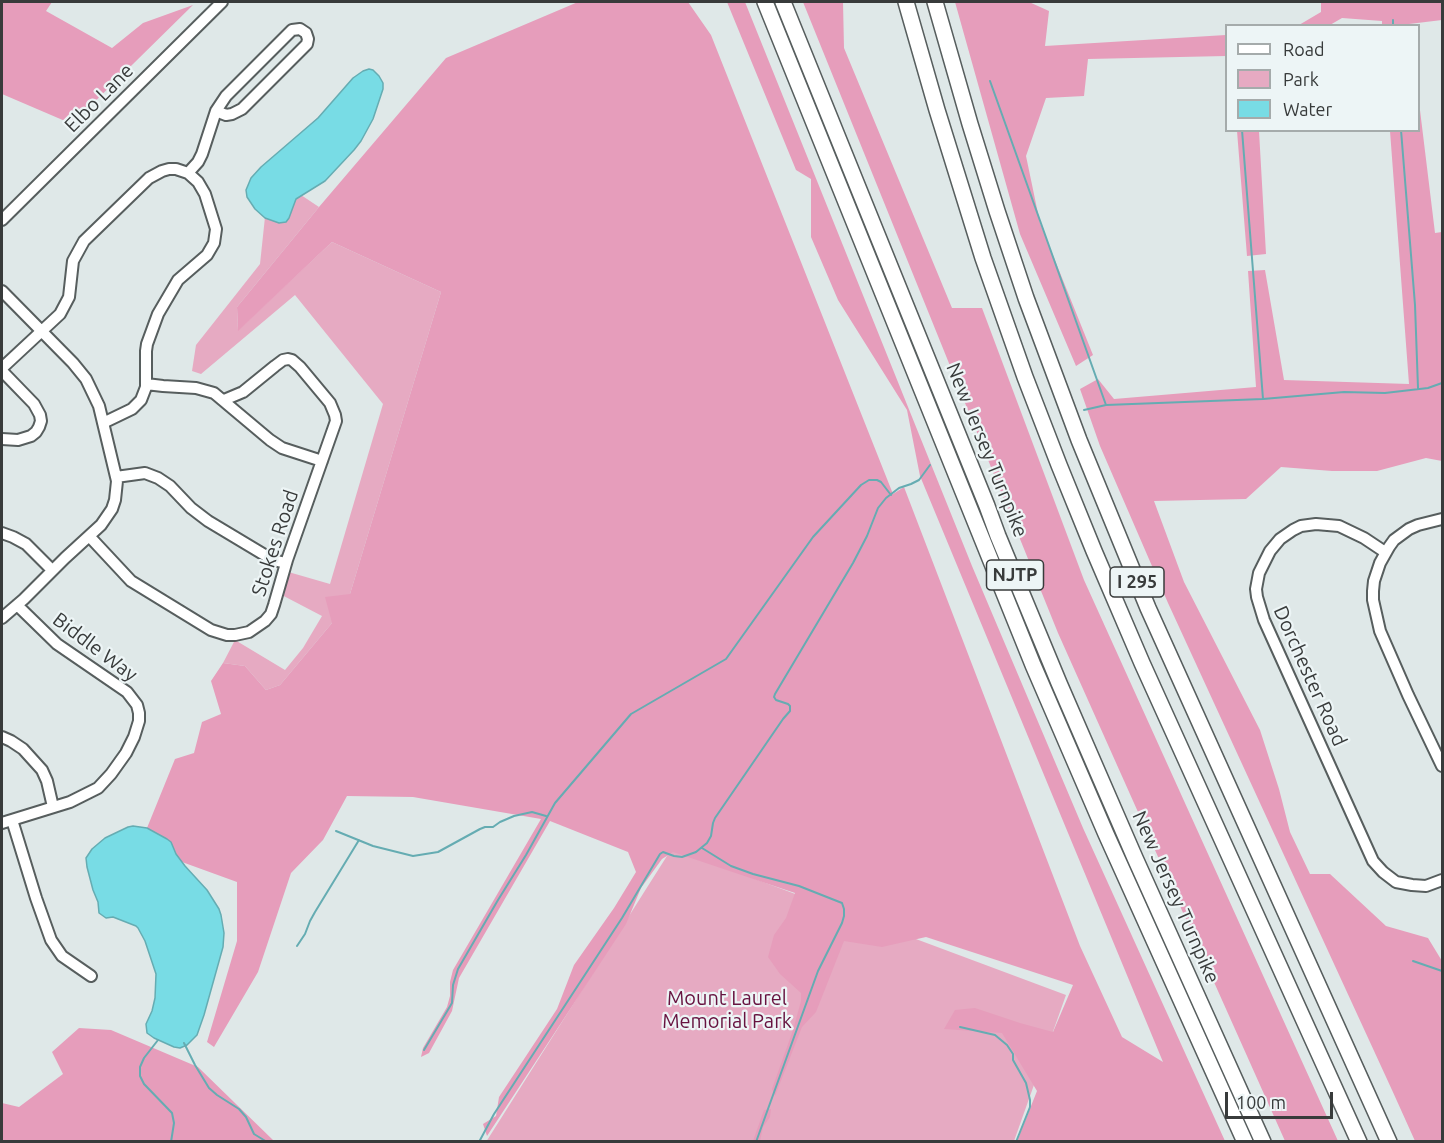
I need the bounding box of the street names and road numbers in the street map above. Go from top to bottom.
street label: Elbo Lane [60,59,138,137]
street label: New Jersey Turnpike [941,359,1033,541]
street label: Stokes Road [247,487,303,599]
road number: NJTP [986,560,1044,590]
road number: I 295 [1110,567,1164,597]
street label: Dorchester Road [1268,602,1352,750]
street label: Biddle Way [48,607,142,687]
street label: New Jersey Turnpike [1127,807,1225,987]

